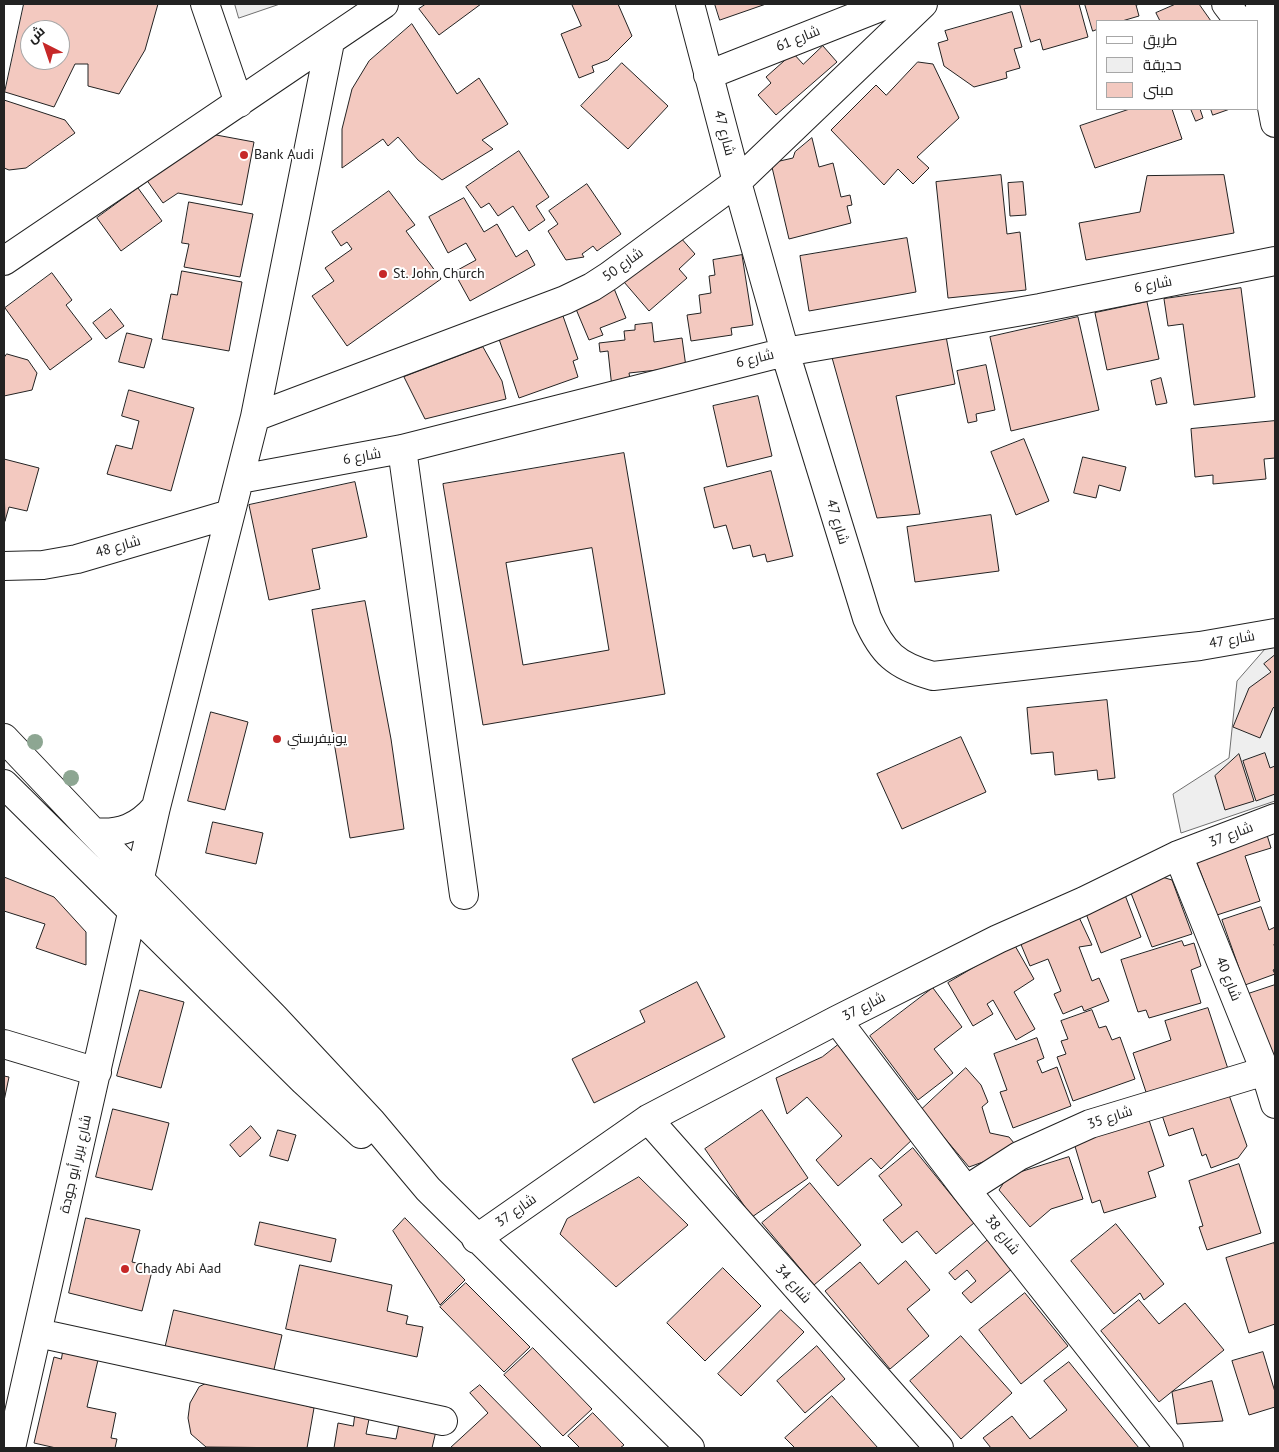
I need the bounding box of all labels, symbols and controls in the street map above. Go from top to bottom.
north arrow [20,20,70,70]
legend [1096,20,1259,110]
text: ش [23,22,49,47]
street label: شارع 61 [773,23,823,55]
text: طريق [1143,30,1177,49]
text: حديقة [1143,55,1182,74]
text: مبنى [1143,80,1174,99]
street label: شارع 47 [710,109,738,157]
place label: Bank Audi [254,147,314,163]
marker: Bank Audi [238,149,250,161]
street label: شارع 50 [599,245,647,285]
place label: St. John Church [393,266,485,282]
marker: St. John Church [377,268,389,280]
street label: شارع 6 [1133,273,1173,297]
street label: شارع 6 [734,346,776,372]
street label: شارع 6 [342,445,382,469]
street label: شارع 47 [822,497,852,547]
street label: شارع 48 [94,533,142,561]
street label: شارع 47 [1208,628,1256,652]
place label: يونيفرستي [287,731,347,747]
marker: يونيفرستي [271,733,283,745]
street label: شارع 37 [1206,819,1256,851]
street label: شارع 40 [1212,954,1244,1004]
street label: شارع 37 [840,989,888,1025]
street label: شارع 35 [1085,1103,1135,1133]
street label: شارع بربر أبو جودة [56,1113,96,1215]
street label: شارع 37 [492,1191,540,1231]
street label: شارع 38 [981,1212,1023,1258]
place label: Chady Abi Aad [135,1261,221,1277]
street label: شارع 34 [772,1261,814,1307]
marker: Chady Abi Aad [119,1263,131,1275]

